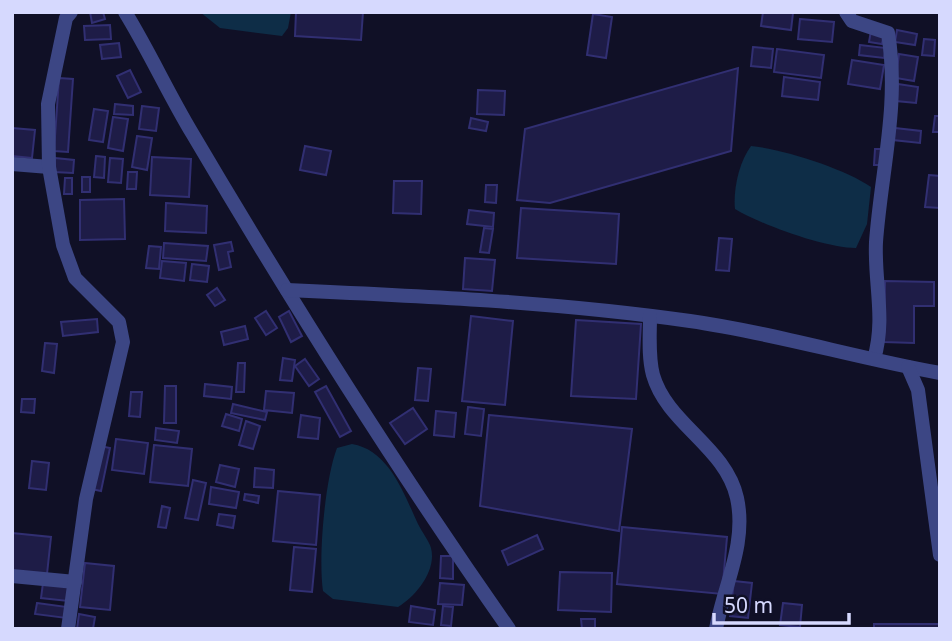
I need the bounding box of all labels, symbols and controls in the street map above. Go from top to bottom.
scale bar [714,582,849,626]
text: 50 m [724,591,773,619]

